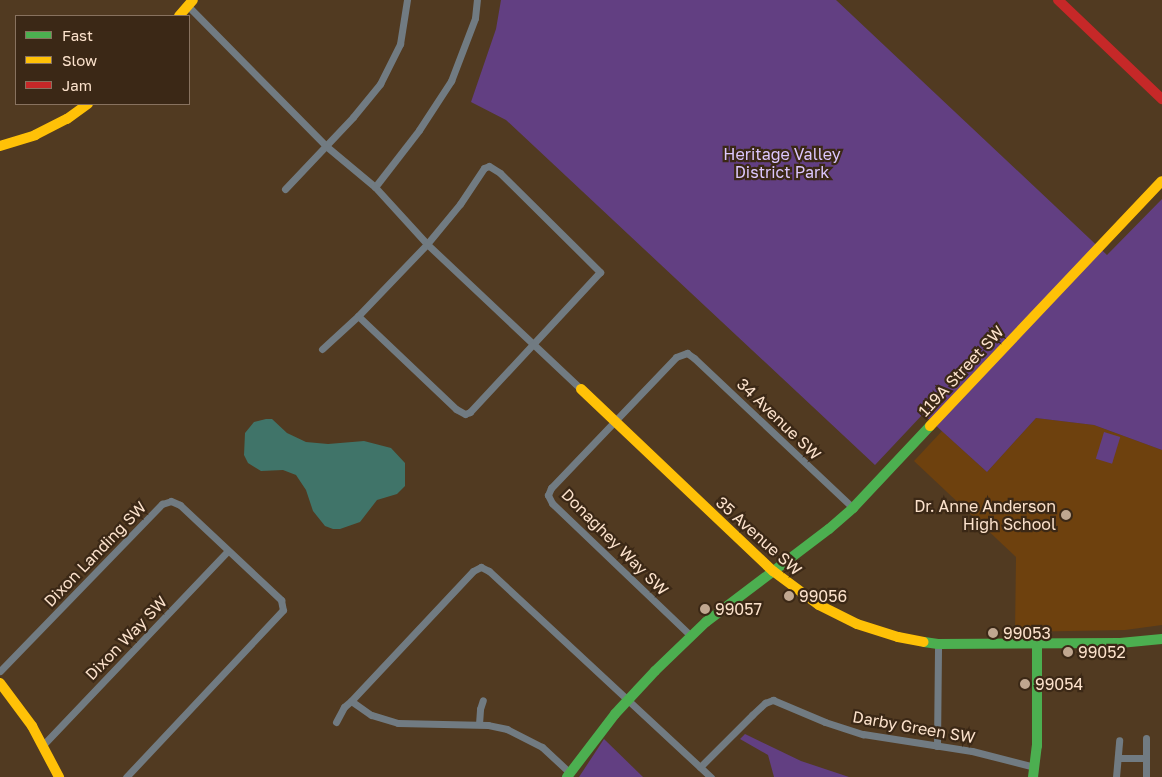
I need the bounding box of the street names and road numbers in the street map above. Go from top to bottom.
street label: 119A Street SW [914,322,1008,420]
street label: 34 Avenue SW [733,374,825,464]
street label: Donaghey Way SW [558,485,672,599]
street label: 35 Avenue SW [712,493,806,579]
street label: Dixon Landing SW [40,497,150,611]
street label: Dixon Way SW [81,592,171,684]
street label: Darby Green SW [851,707,977,747]

